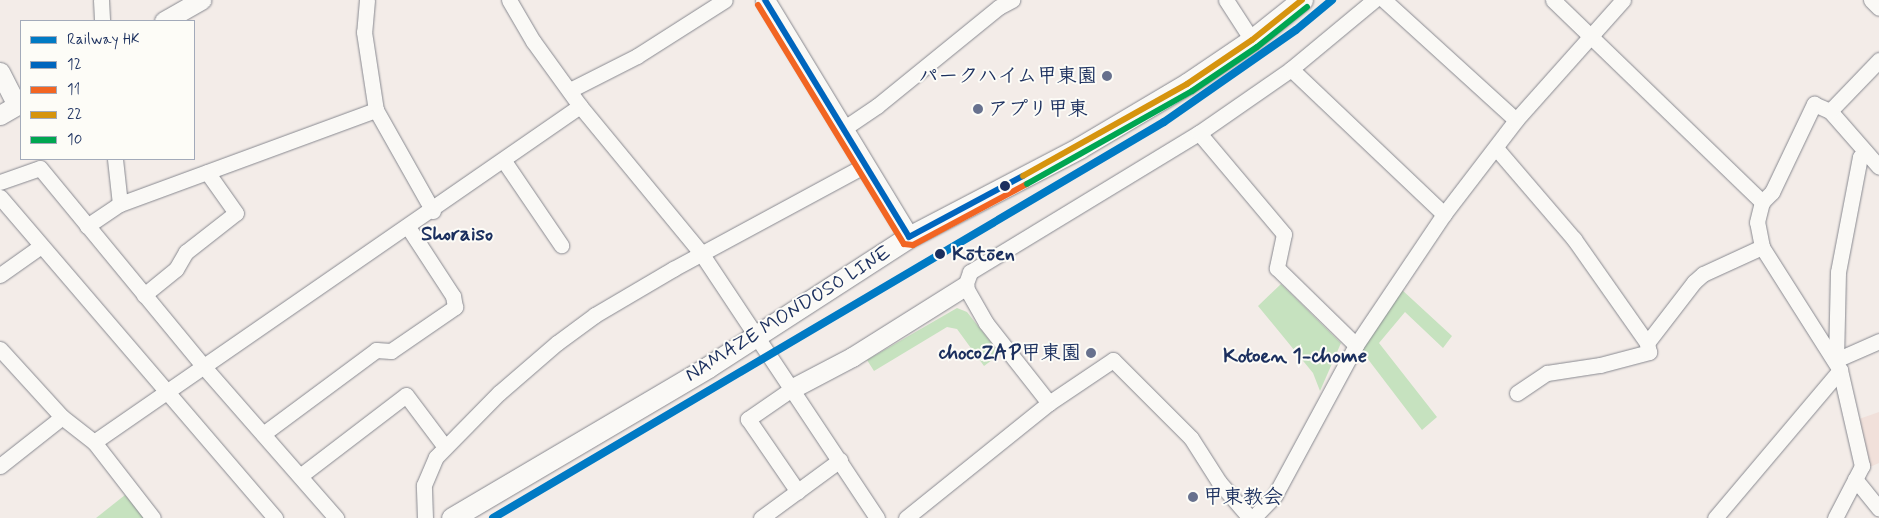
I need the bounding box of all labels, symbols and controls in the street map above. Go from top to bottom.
legend [20,20,195,160]
text: Railway HK [67,30,140,50]
text: 12 [67,55,82,75]
place label: パークハイム甲東園 [917,64,1097,88]
marker: パークハイム甲東園 [1101,70,1113,82]
text: 11 [67,80,80,100]
place label: アプリ甲東 [988,97,1088,121]
marker: アプリ甲東 [972,103,984,115]
text: 22 [67,105,82,125]
text: 10 [67,130,82,150]
unlabelled marker [1000,181,1010,191]
district label: Shoraiso [421,221,493,247]
street label: NAMAZE MONDOSO LINE [680,240,896,388]
place label: Kōtōen [952,242,1015,266]
marker: Kōtōen [931,245,949,263]
place label: chocoZAP甲東園 [938,341,1081,365]
district label: Kotoen 1-chome [1223,343,1367,369]
marker: chocoZAP甲東園 [1085,347,1097,359]
place label: 甲東教会 [1203,485,1283,509]
marker: 甲東教会 [1187,491,1199,503]

